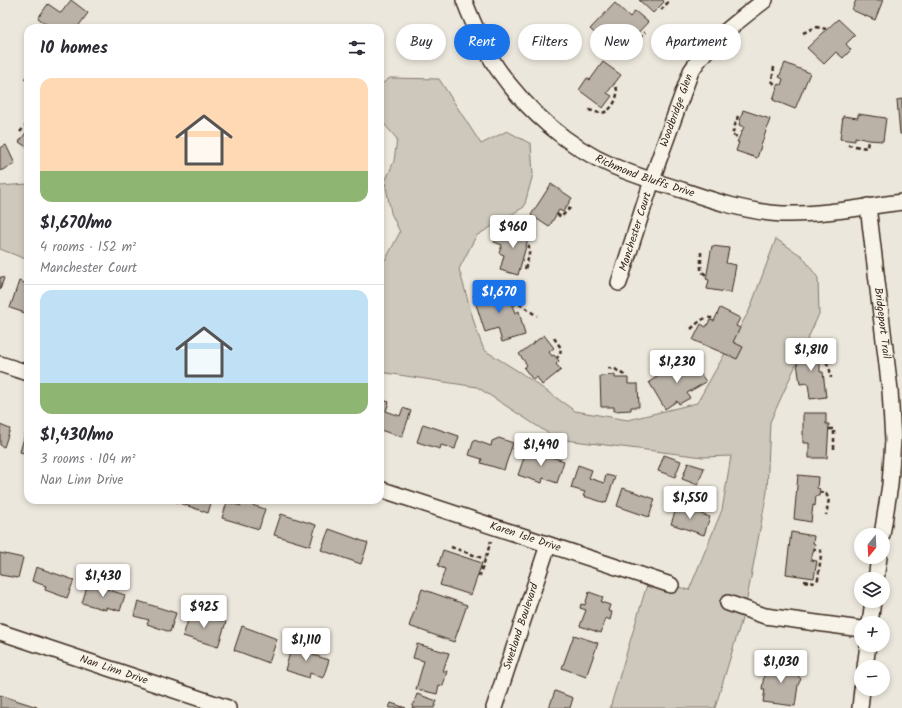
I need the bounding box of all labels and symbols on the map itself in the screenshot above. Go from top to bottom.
street label: Woodbridge Glen [655,71,698,149]
street label: Richmond Bluffs Drive [592,150,697,203]
street label: Manchester Court [614,189,657,274]
pin: $960 [489,215,537,249]
pin: $1,670 [466,280,532,314]
street label: Bridgeport Trail [869,287,895,360]
pin: $1,810 [778,338,844,372]
pin: $1,230 [644,350,710,384]
pin: $1,490 [508,433,574,467]
pin: $1,550 [657,486,723,520]
street label: Karen Isle Drive [487,517,563,557]
north arrow [854,528,890,564]
pin: $1,430 [70,564,136,598]
street label: Swetland Boulevard [498,580,544,672]
pin: $925 [180,595,228,629]
pin: $1,110 [273,628,339,662]
street label: Nan Linn Drive [77,650,150,690]
pin: $1,030 [748,650,814,684]

